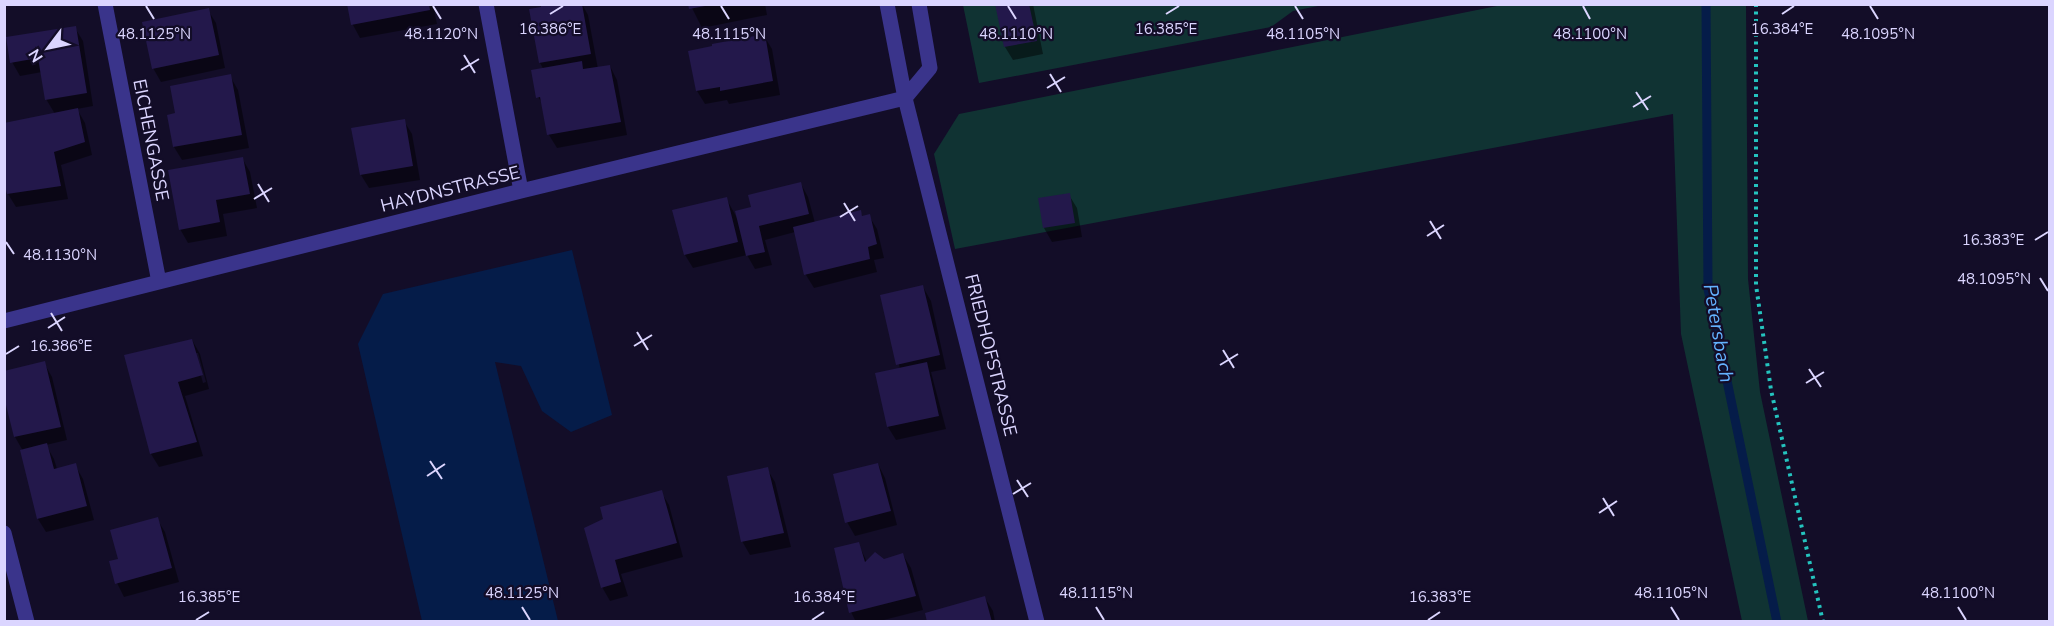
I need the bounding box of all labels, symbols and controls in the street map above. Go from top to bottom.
north arrow [18,18,78,78]
text: 16.386°E [519,19,581,39]
text: 16.385°E [1135,19,1197,39]
text: 16.384°E [1751,19,1813,39]
text: 48.1125°N [117,24,191,44]
text: 48.1120°N [404,24,478,44]
text: 48.1115°N [692,24,766,44]
text: 48.1110°N [979,24,1053,44]
text: 48.1105°N [1266,24,1340,44]
text: 48.1100°N [1553,24,1627,44]
text: 48.1095°N [1841,24,1915,44]
text: N [24,45,49,66]
street label: EICHENGASSE [127,77,175,203]
street label: HAYDNSTRASSE [378,160,522,218]
text: 16.383°E [1962,230,2024,250]
text: 48.1130°N [23,245,97,265]
text: 48.1095°N [1957,269,2031,289]
street label: FRIEDHOFSTRASSE [959,271,1023,439]
water label: Petersbach [1697,282,1740,385]
text: 16.386°E [30,336,92,356]
text: 48.1125°N [485,583,559,603]
text: 48.1115°N [1059,583,1133,603]
text: 48.1105°N [1634,583,1708,603]
text: 48.1100°N [1921,583,1995,603]
text: 16.385°E [178,587,240,607]
text: 16.384°E [793,587,855,607]
text: 16.383°E [1409,587,1471,607]

